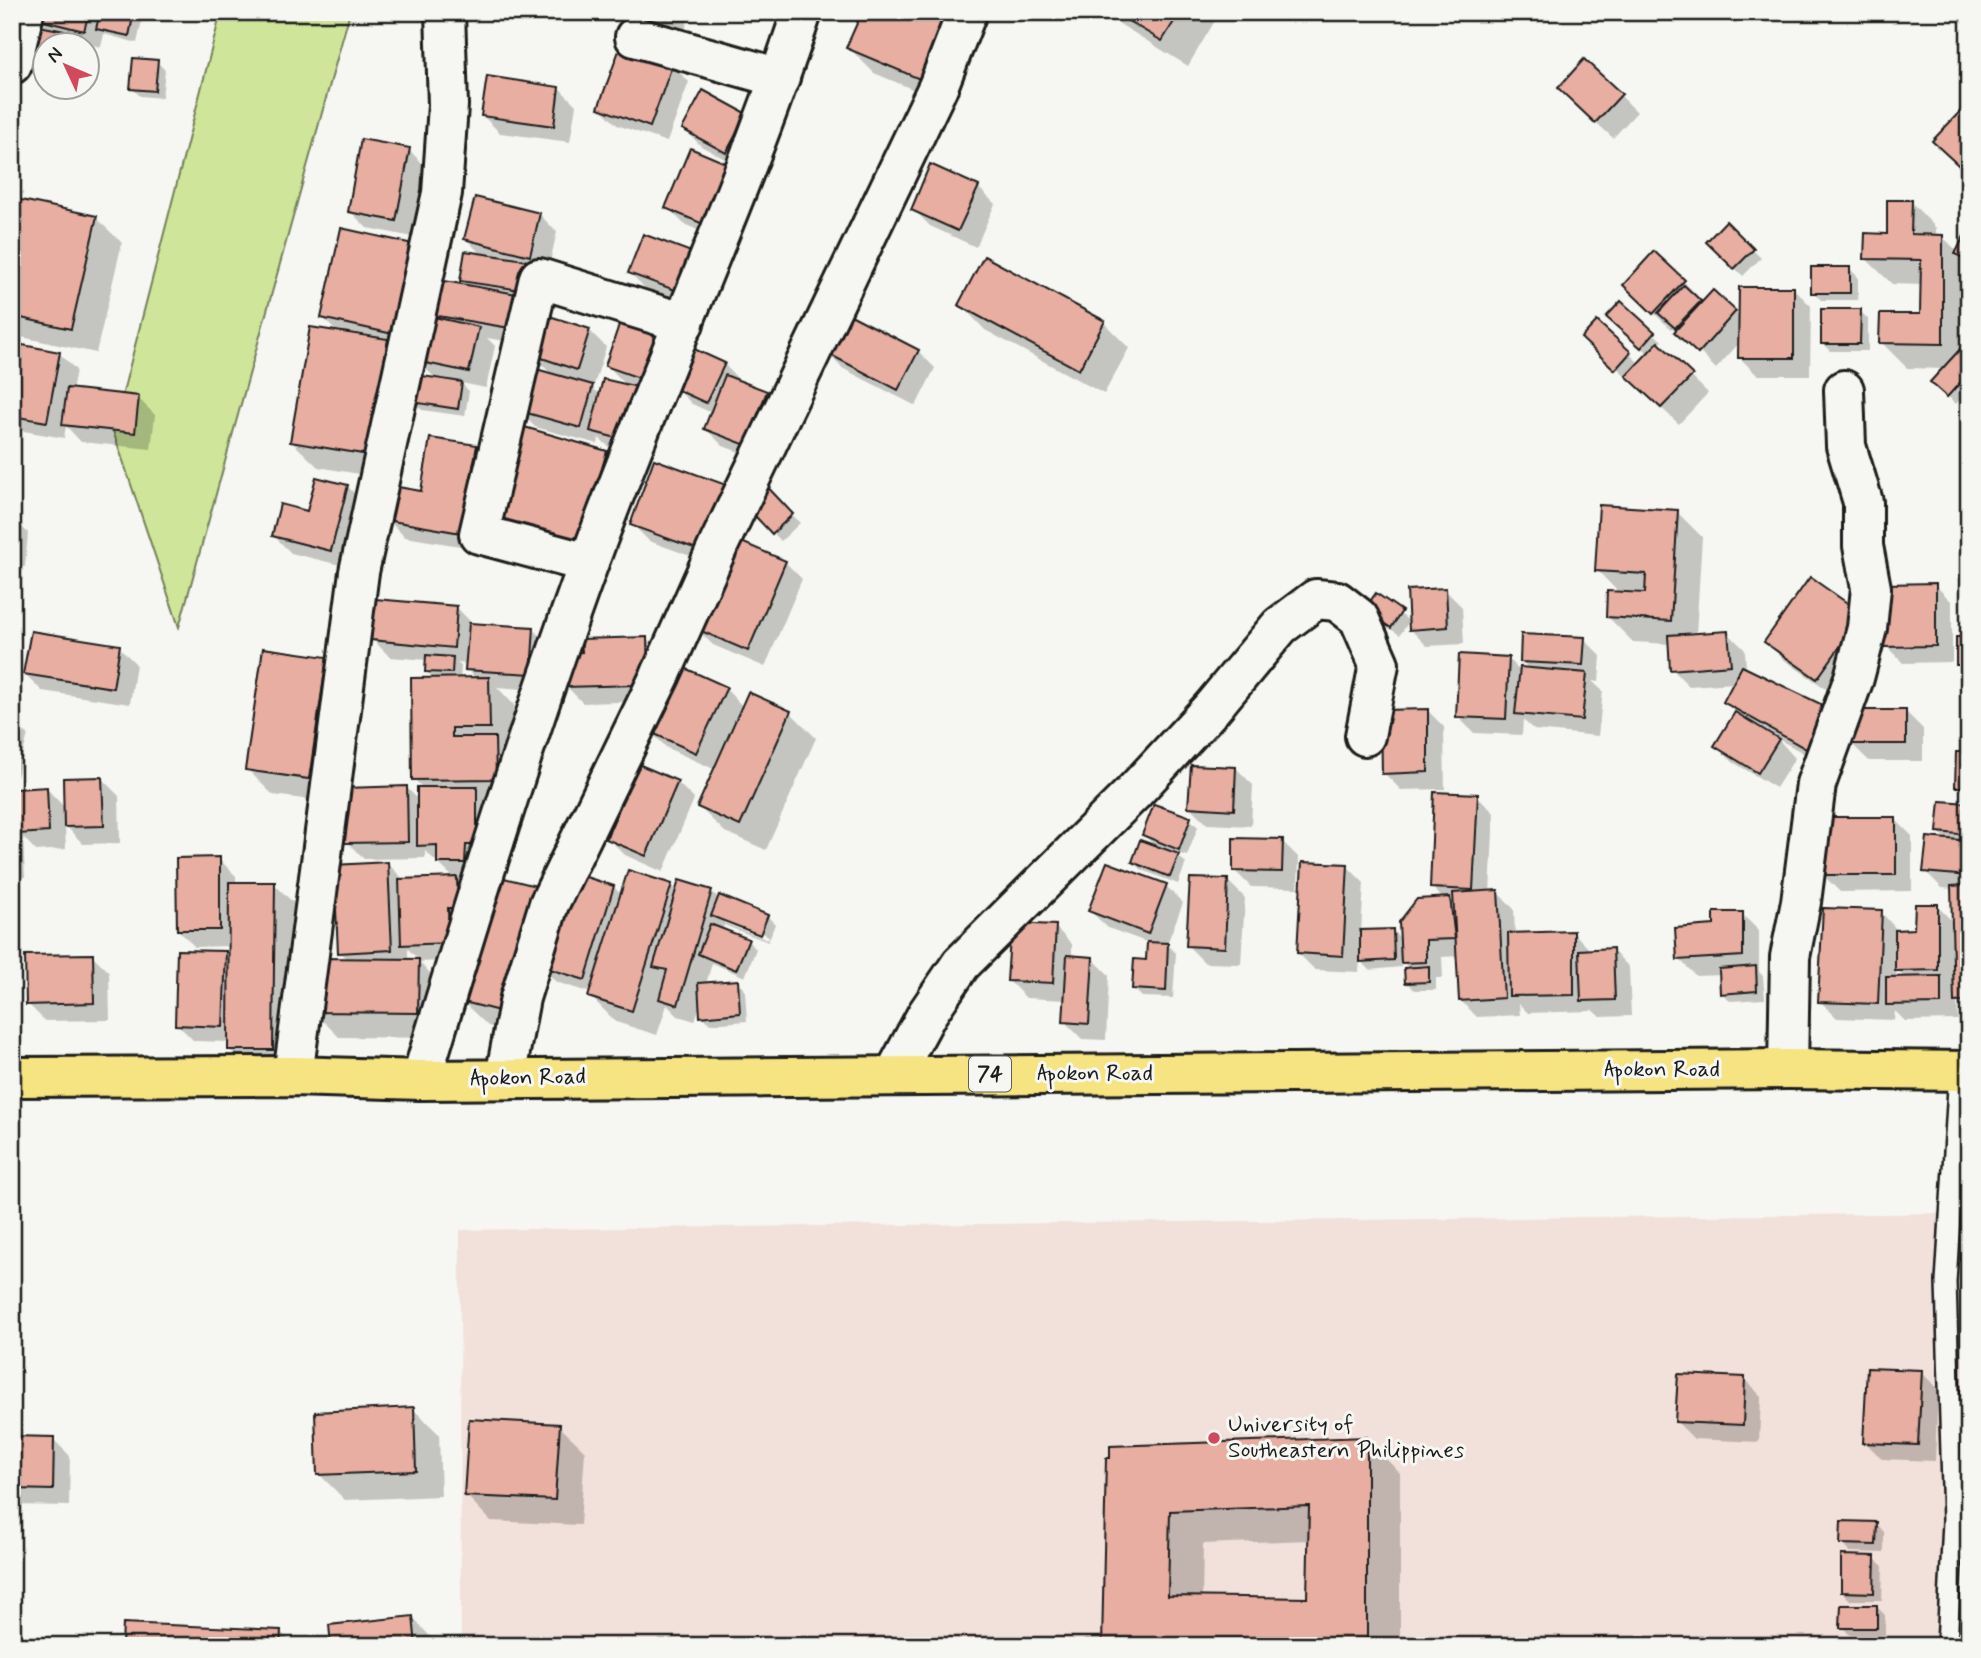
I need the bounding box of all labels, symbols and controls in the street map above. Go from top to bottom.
north arrow [32,32,102,102]
text: N [41,42,68,68]
street label: Apokon Road [1604,1055,1720,1086]
road number: 74 [969,1056,1011,1092]
street label: Apokon Road [1037,1059,1153,1090]
street label: Apokon Road [470,1062,586,1095]
place label: University of Southeastern Philippines [1228,1410,1464,1466]
marker: University of Southeastern Philippines [1206,1430,1222,1446]

